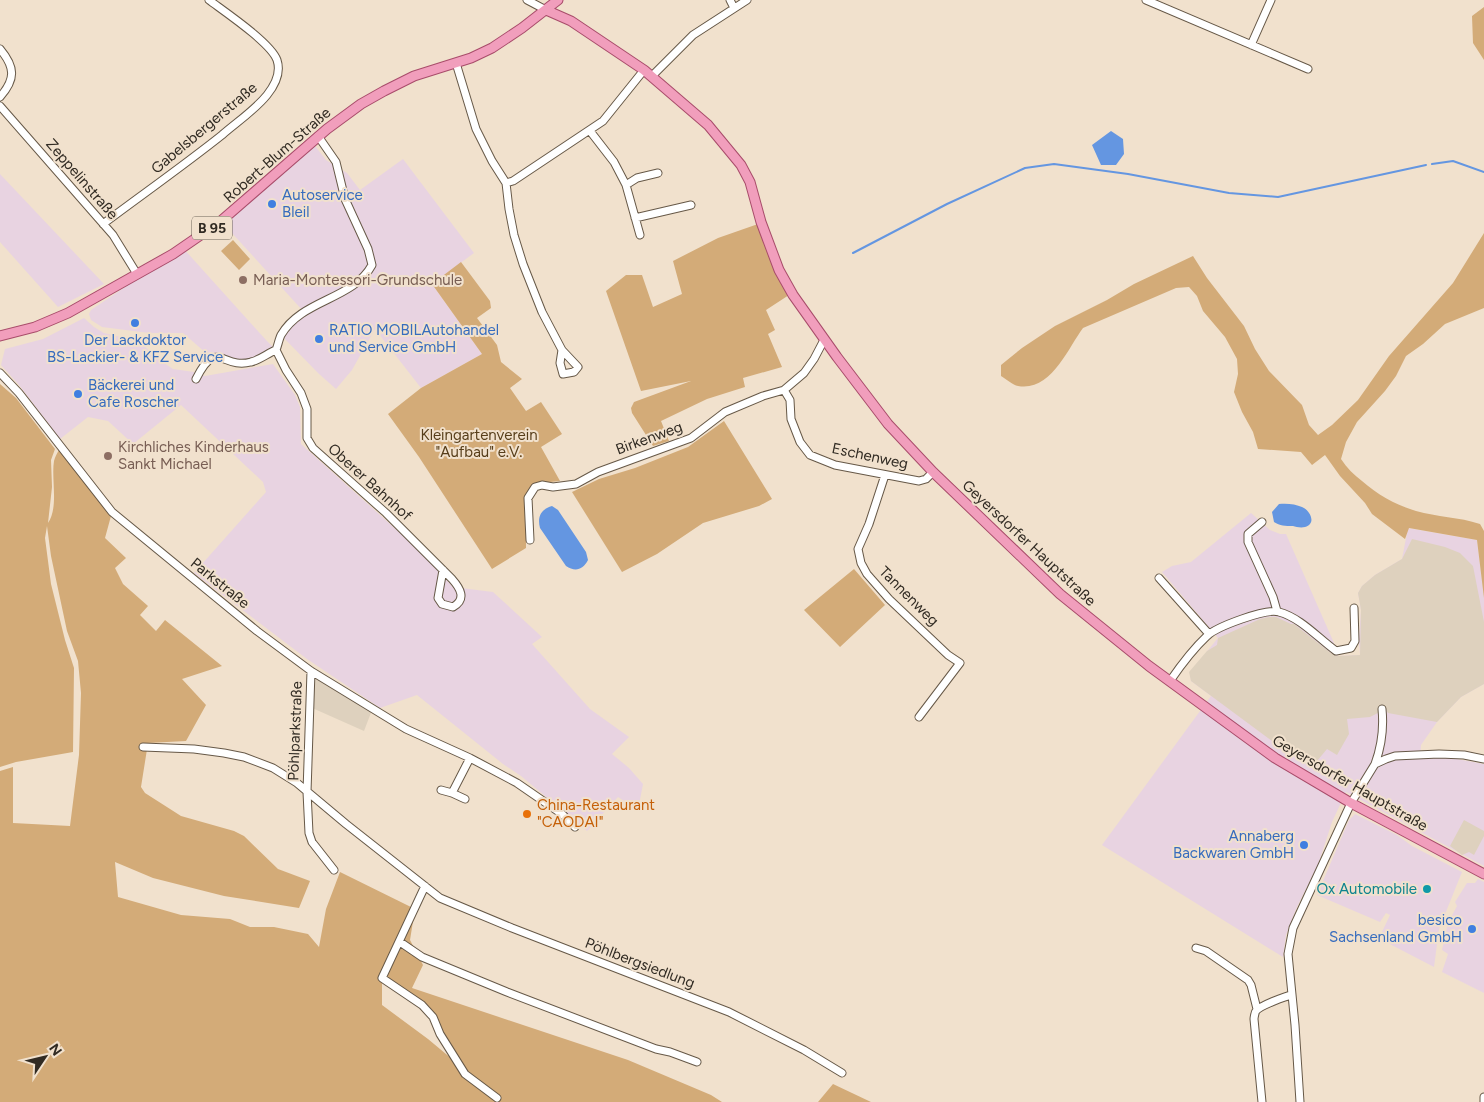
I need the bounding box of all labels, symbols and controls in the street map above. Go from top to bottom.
street label: Gabelsbergerstraße [147,79,261,177]
street label: Robert-Blum-Straße [220,104,334,206]
street label: Zeppelinstraße [42,135,122,223]
place label: Autoservice Bleil [282,186,363,221]
marker: Autoservice Bleil [266,198,278,210]
road number: B 95 [192,217,232,240]
place label: Maria-Montessori-Grundschule [253,271,462,289]
marker: Maria-Montessori-Grundschule [237,274,249,286]
marker: Der Lackdoktor BS-Lackier- & KFZ Service [129,317,141,329]
place label: RATIO MOBILAutohandel und Service GmbH [329,321,499,356]
place label: Der Lackdoktor BS-Lackier- & KFZ Service [47,331,223,366]
marker: RATIO MOBILAutohandel und Service GmbH [313,333,325,345]
place label: Bäckerei und Cafe Roscher [88,376,179,411]
marker: Bäckerei und Cafe Roscher [72,388,84,400]
street label: Birkenweg [613,418,685,458]
park label: Kleingartenverein "Aufbau" e.V. [420,426,538,461]
place label: Kirchliches Kinderhaus Sankt Michael [118,438,269,473]
street label: Eschenweg [830,439,910,473]
street label: Oberer Bahnhof [324,440,416,525]
marker: Kirchliches Kinderhaus Sankt Michael [102,450,114,462]
street label: Geyersdorfer Hauptstraße [958,476,1100,610]
street label: Parkstraße [187,554,253,612]
street label: Tannenweg [875,562,943,630]
street label: Pöhlparkstraße [284,681,306,781]
street label: Geyersdorfer Hauptstraße [1269,731,1431,835]
place label: China-Restaurant "CAODAI" [537,796,655,831]
marker: China-Restaurant "CAODAI" [521,808,533,820]
place label: Annaberg Backwaren GmbH [1173,827,1294,862]
marker: Annaberg Backwaren GmbH [1298,839,1310,851]
place label: Ox Automobile [1316,880,1417,898]
marker: Ox Automobile [1421,883,1433,895]
place label: besico Sachsenland GmbH [1329,911,1462,946]
marker: besico Sachsenland GmbH [1466,923,1478,935]
street label: Pöhlbergsiedlung [583,934,697,992]
north arrow [20,1032,70,1082]
text: N [45,1041,65,1059]

